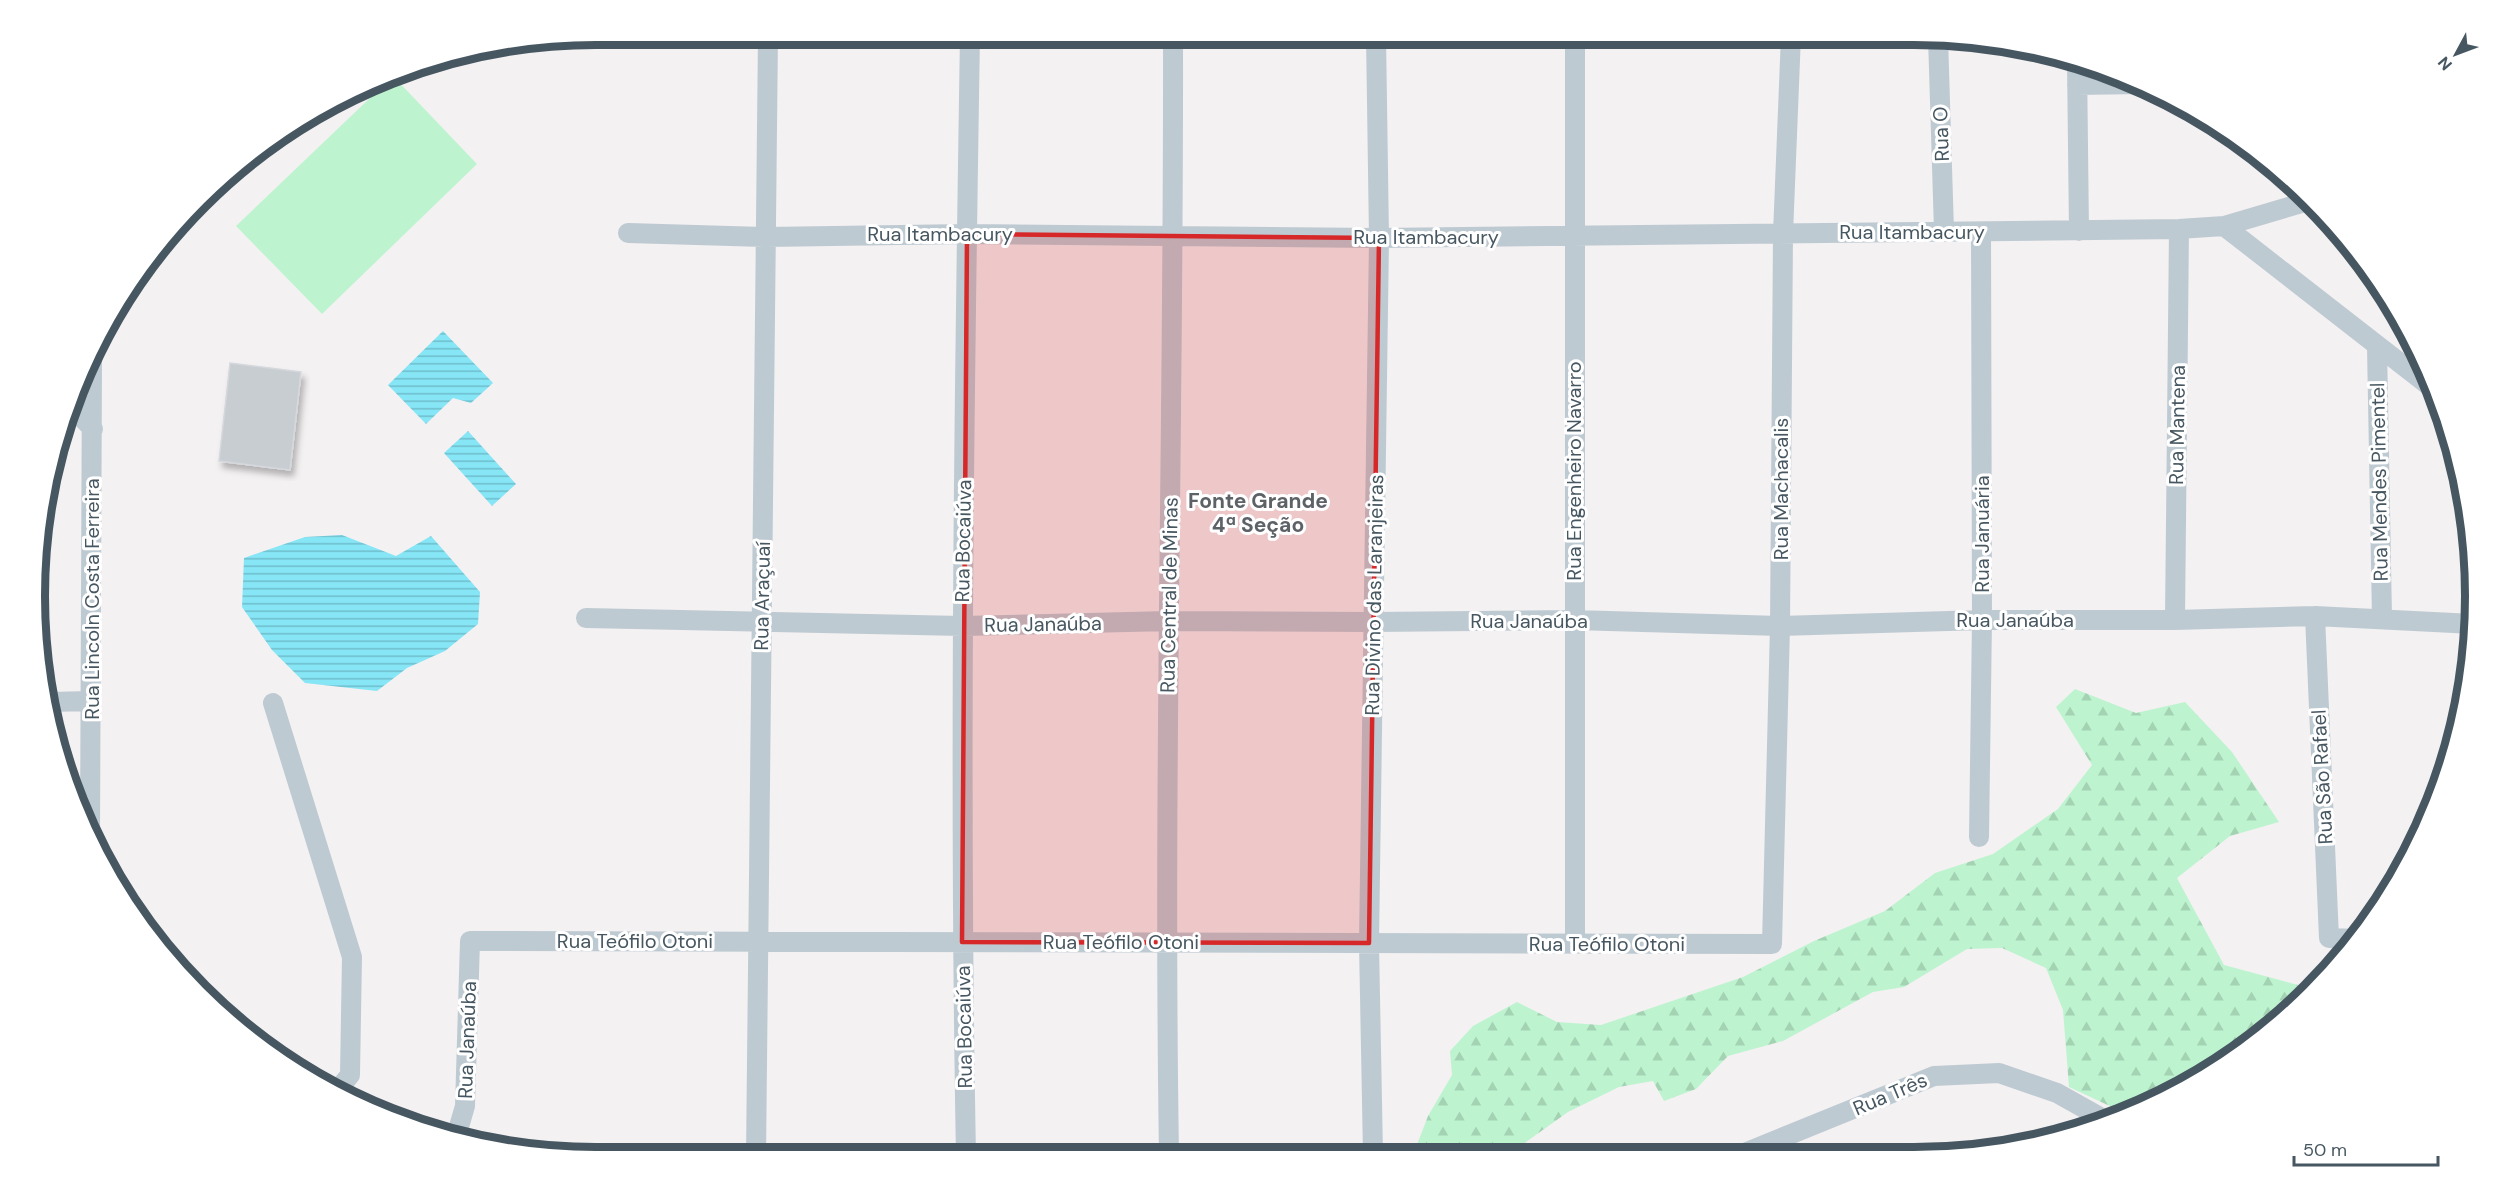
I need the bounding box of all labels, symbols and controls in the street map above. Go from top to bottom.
north arrow [2426,24,2486,84]
text: N [2433,52,2457,75]
street label: Rua O [1927,106,1955,162]
street label: Rua Itambacury [1839,219,1985,245]
street label: Rua Itambacury [867,221,1013,247]
street label: Rua Itambacury [1353,224,1499,250]
street label: Rua Engenheiro Navarro [1561,361,1587,581]
street label: Rua Mantena [2163,365,2191,485]
street label: Rua Mendes Pimentel [2364,382,2394,582]
street label: Rua Machacalis [1768,418,1794,560]
street label: Rua Divino das Laranjeiras [1359,474,1389,716]
street label: Rua Januária [1969,475,1995,593]
street label: Rua Lincoln Costa Ferreira [79,478,105,720]
street label: Rua Bocaiúva [949,479,977,603]
district label: Fonte Grande 4ª Seção [1188,487,1328,539]
street label: Rua Central de Minas [1154,497,1184,693]
street label: Rua Araçuaí [748,541,776,651]
street label: Rua Janaúba [1956,607,2074,633]
street label: Rua Janaúba [1470,608,1588,634]
street label: Rua Janaúba [984,610,1102,638]
street label: Rua São Rafael [2305,709,2339,845]
street label: Rua Teófilo Otoni [557,928,713,954]
street label: Rua Teófilo Otoni [1043,929,1199,955]
street label: Rua Teófilo Otoni [1529,931,1685,957]
street label: Rua Bocaiúva [950,965,978,1089]
street label: Rua Janaúba [452,981,482,1099]
street label: Rua Três [1849,1067,1931,1121]
scale bar [2294,1129,2438,1167]
text: 50 m [2303,1138,2347,1162]

